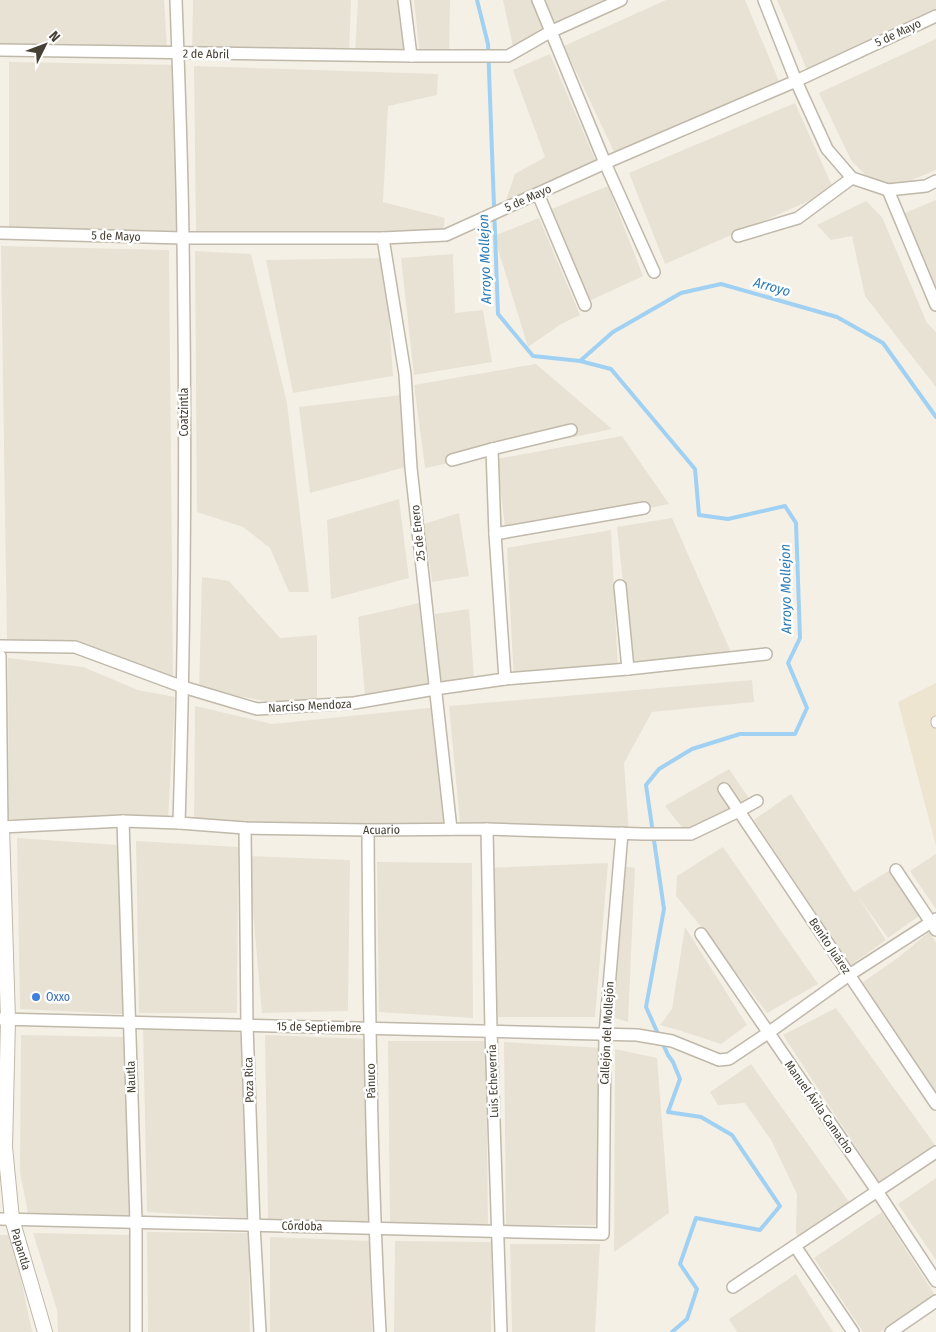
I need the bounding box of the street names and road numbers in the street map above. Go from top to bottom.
street label: 5 de Mayo [873,16,923,50]
street label: 2 de Abril [183,47,229,61]
street label: 5 de Mayo [503,182,553,214]
street label: 5 de Mayo [91,228,141,244]
street label: Coatzintla [177,388,191,436]
street label: 25 de Enero [408,504,428,562]
street label: Narciso Mendoza [268,697,352,715]
street label: Acuario [363,823,400,837]
street label: Benito Juárez [806,915,854,977]
street label: Callejón del Mollejón [597,981,617,1085]
street label: 15 de Septiembre [277,1019,362,1035]
street label: Luis Echeverría [485,1044,501,1118]
street label: Poza Rica [241,1057,257,1103]
street label: Manuel Ávila Camacho [782,1057,857,1156]
street label: Nautla [123,1061,139,1093]
street label: Pánuco [364,1063,378,1099]
street label: Córdoba [281,1219,323,1233]
street label: Papantla [8,1227,34,1272]

